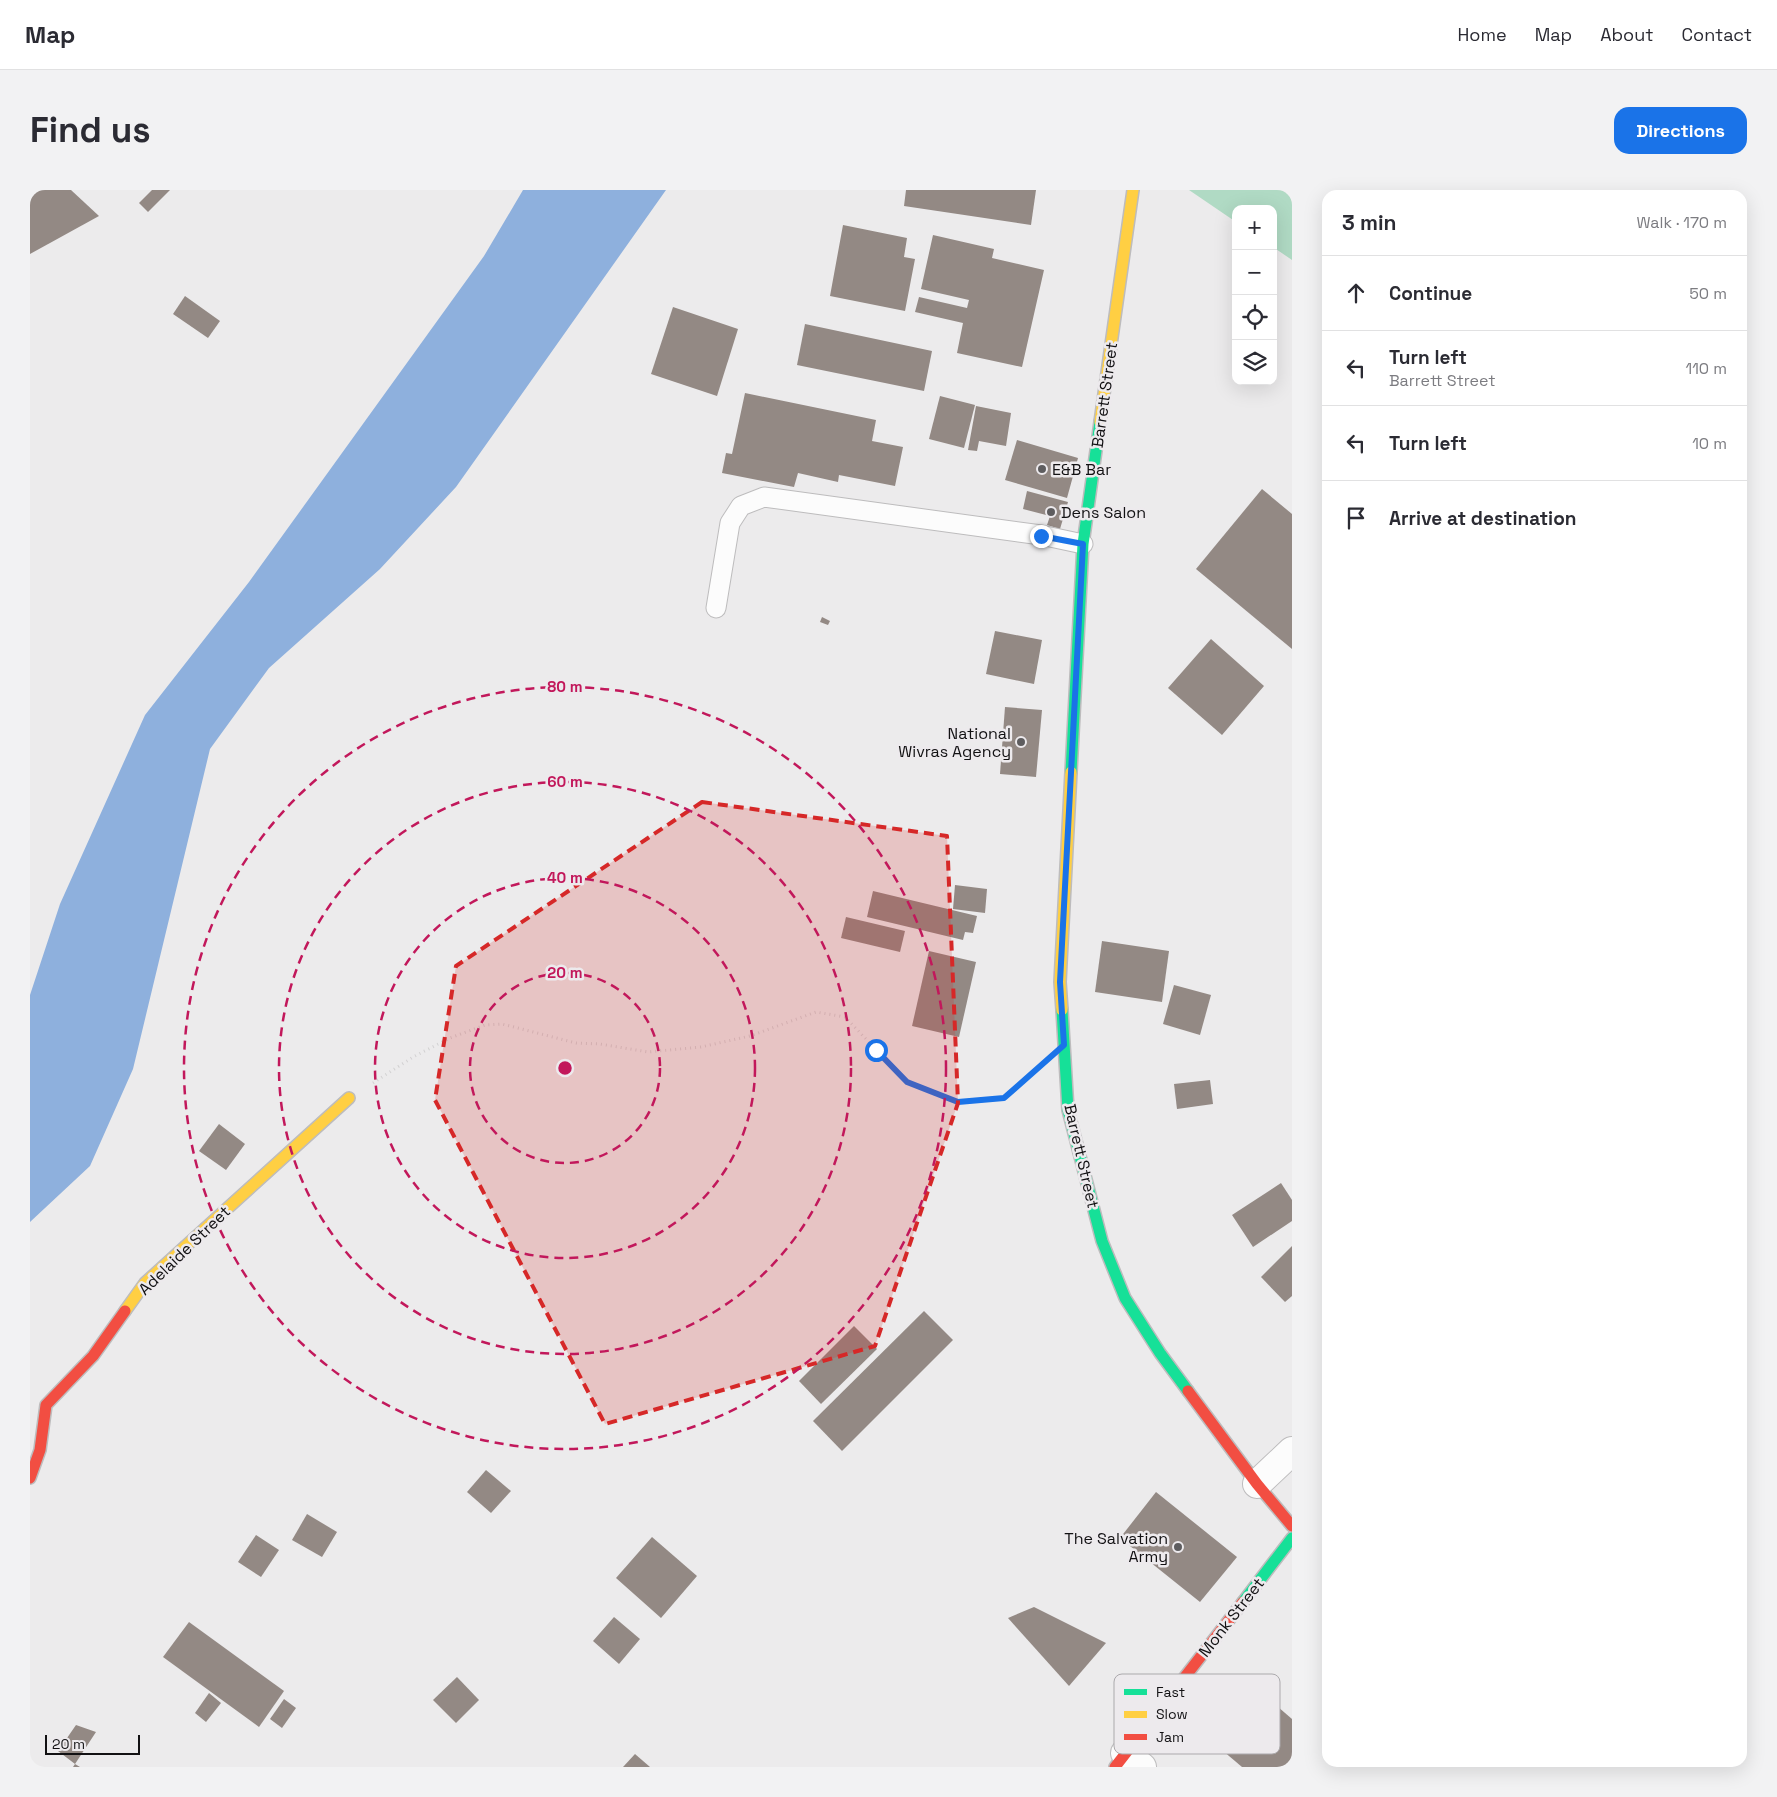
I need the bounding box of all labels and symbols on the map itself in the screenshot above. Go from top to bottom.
street label: Barrett Street [1087,341,1122,449]
place label: E&B Bar [1052,459,1111,480]
marker: E&B Bar [1036,463,1048,475]
place label: Dens Salon [1061,502,1146,523]
marker: Dens Salon [1045,506,1057,518]
route end [1030,525,1053,548]
text: 80 m [547,677,583,696]
place label: National Wivras Agency [898,723,1011,762]
marker: National Wivras Agency [1015,736,1027,748]
text: 60 m [547,772,583,791]
text: 40 m [547,868,583,887]
text: 20 m [547,963,583,982]
route start [865,1039,888,1062]
centre of rings [556,1059,574,1077]
street label: Barrett Street [1059,1102,1104,1210]
street label: Adelaide Street [134,1201,235,1299]
place label: The Salvation Army [1064,1528,1168,1567]
marker: The Salvation Army [1172,1541,1184,1553]
street label: Monk Street [1194,1573,1269,1661]
legend [1114,1674,1280,1754]
text: Fast [1156,1683,1185,1701]
text: Slow [1156,1705,1188,1723]
text: Jam [1156,1728,1184,1746]
scale bar [45,1732,140,1755]

